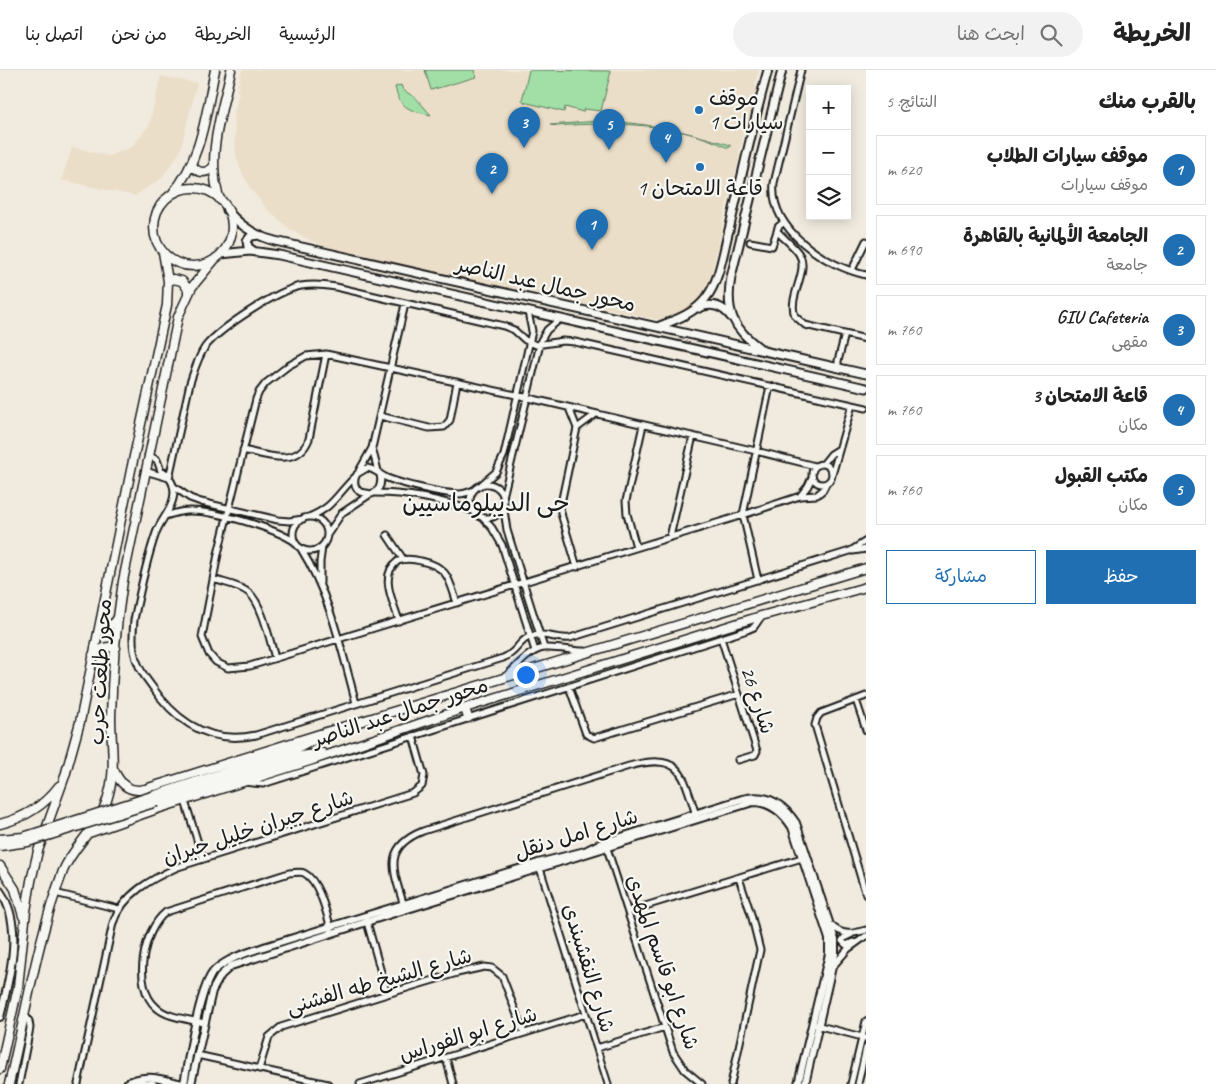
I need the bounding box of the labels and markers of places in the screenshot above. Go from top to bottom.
place label: موقف سيارات 1 [709,85,783,135]
marker: موقف سيارات 1 [693,104,705,116]
pin: 3 [508,107,540,148]
pin: 5 [593,109,625,150]
pin: 4 [650,122,682,163]
pin: 2 [476,153,508,194]
marker: قاعة الامتحان 1 [694,161,706,173]
place label: قاعة الامتحان 1 [637,175,763,201]
pin: 1 [576,209,608,250]

